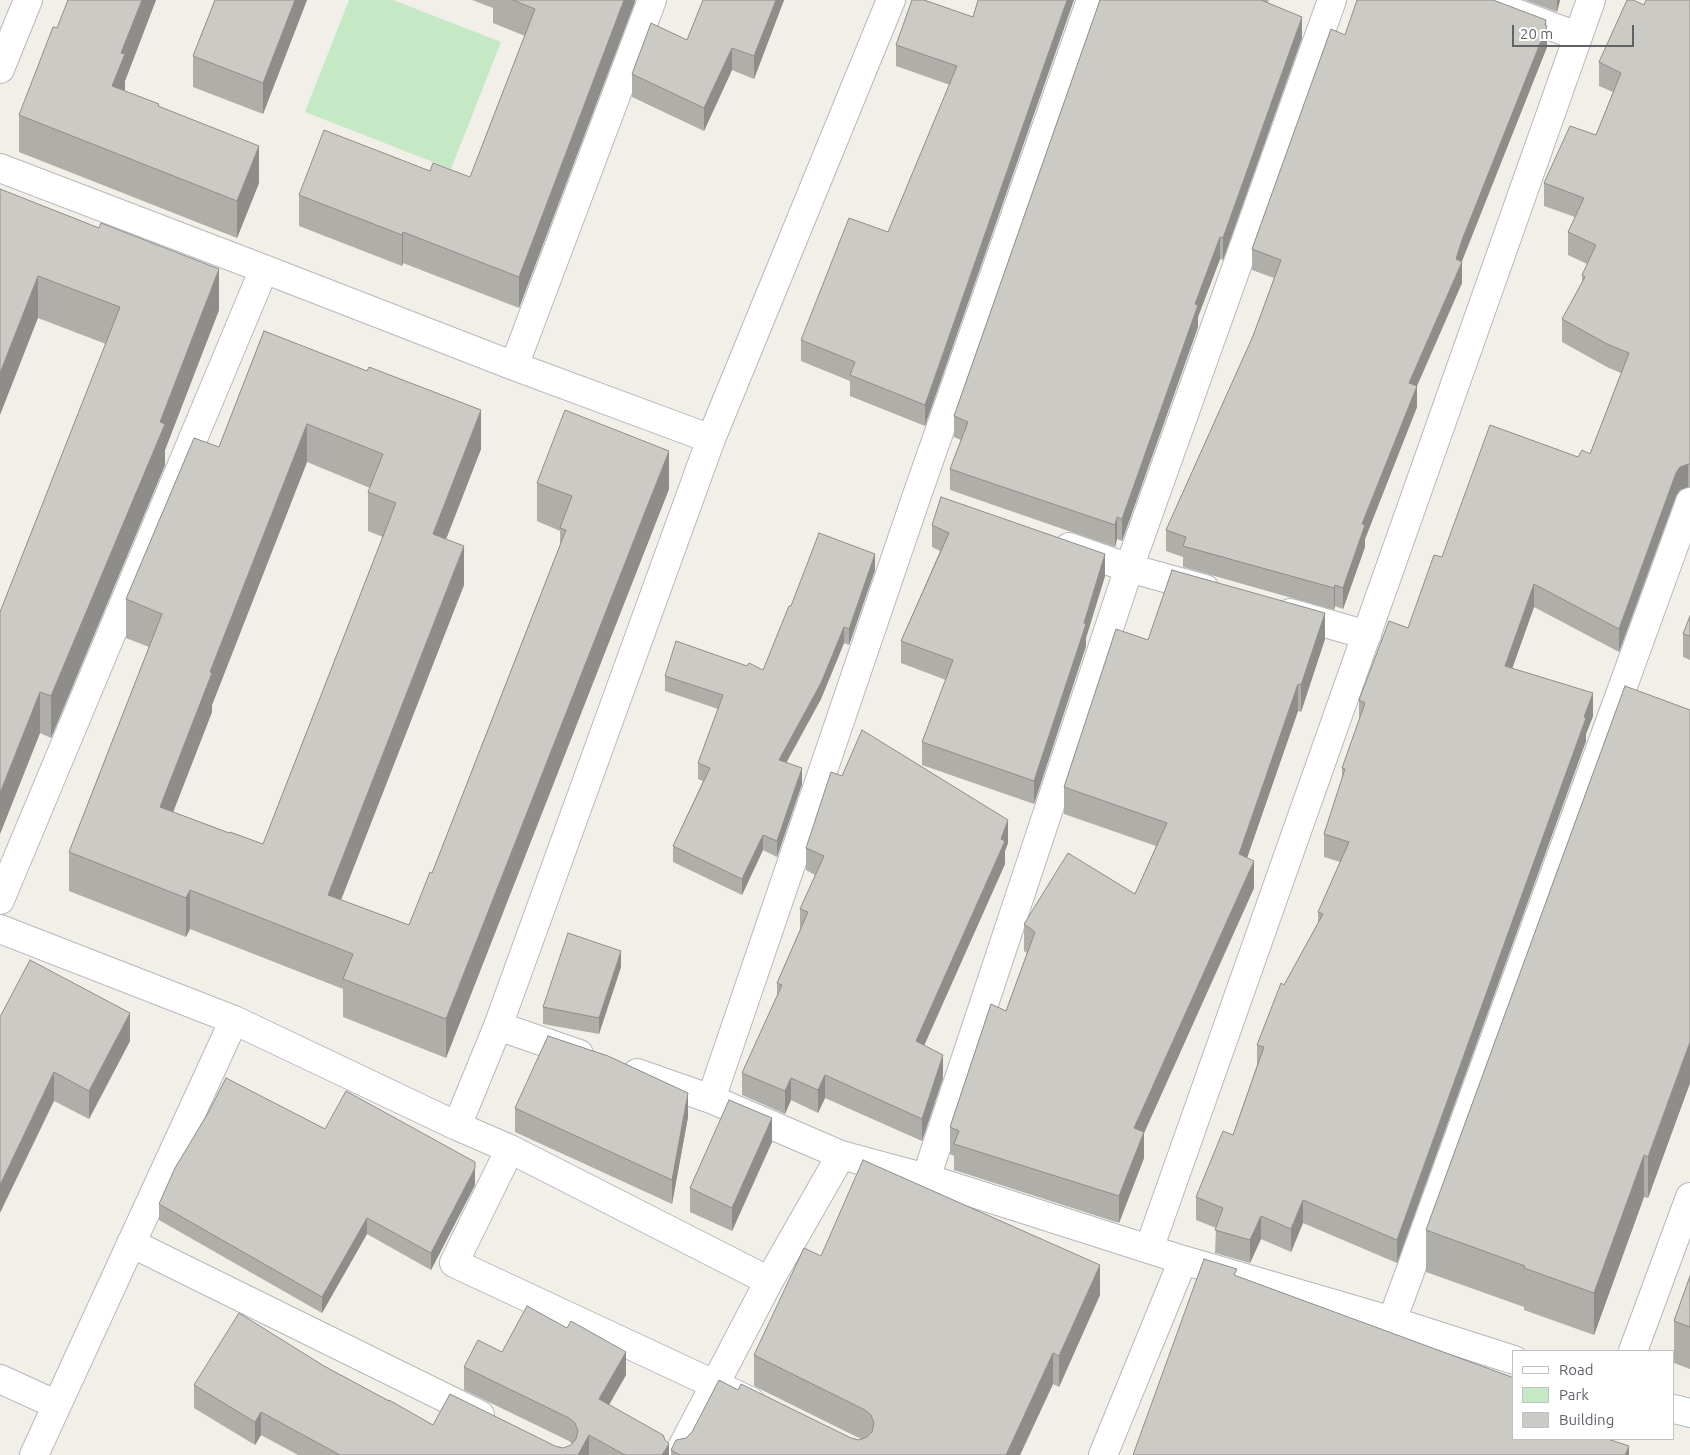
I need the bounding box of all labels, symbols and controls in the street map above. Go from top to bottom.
scale bar [1515,15,1638,47]
text: 20 m [1520,25,1553,42]
legend [1512,1350,1675,1440]
text: Road [1559,1361,1594,1378]
text: Park [1559,1386,1589,1403]
text: Building [1559,1411,1614,1428]

